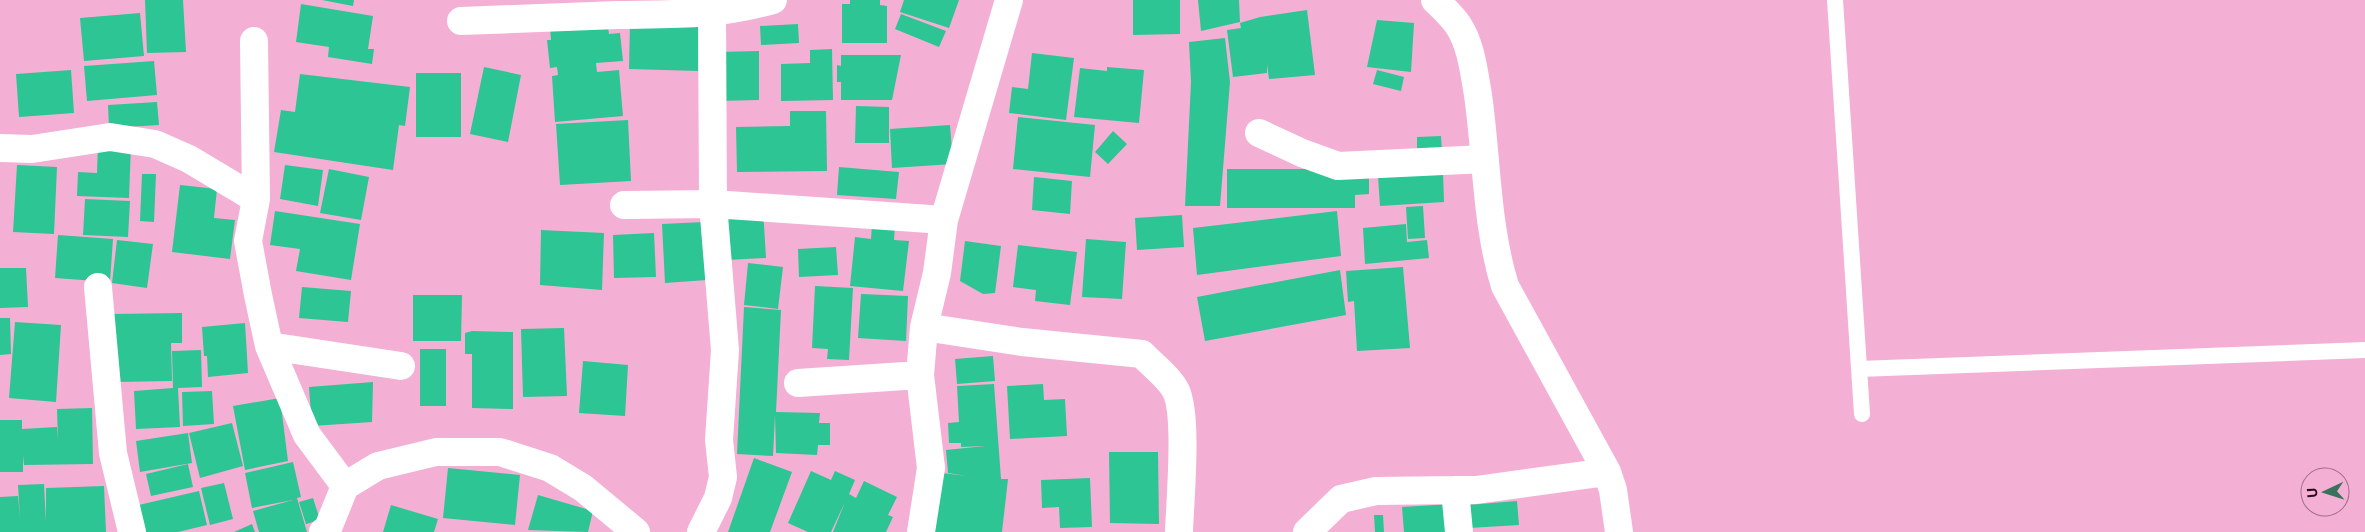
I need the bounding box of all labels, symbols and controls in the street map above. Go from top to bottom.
north arrow [2300,467,2350,517]
text: U [2302,487,2321,499]

